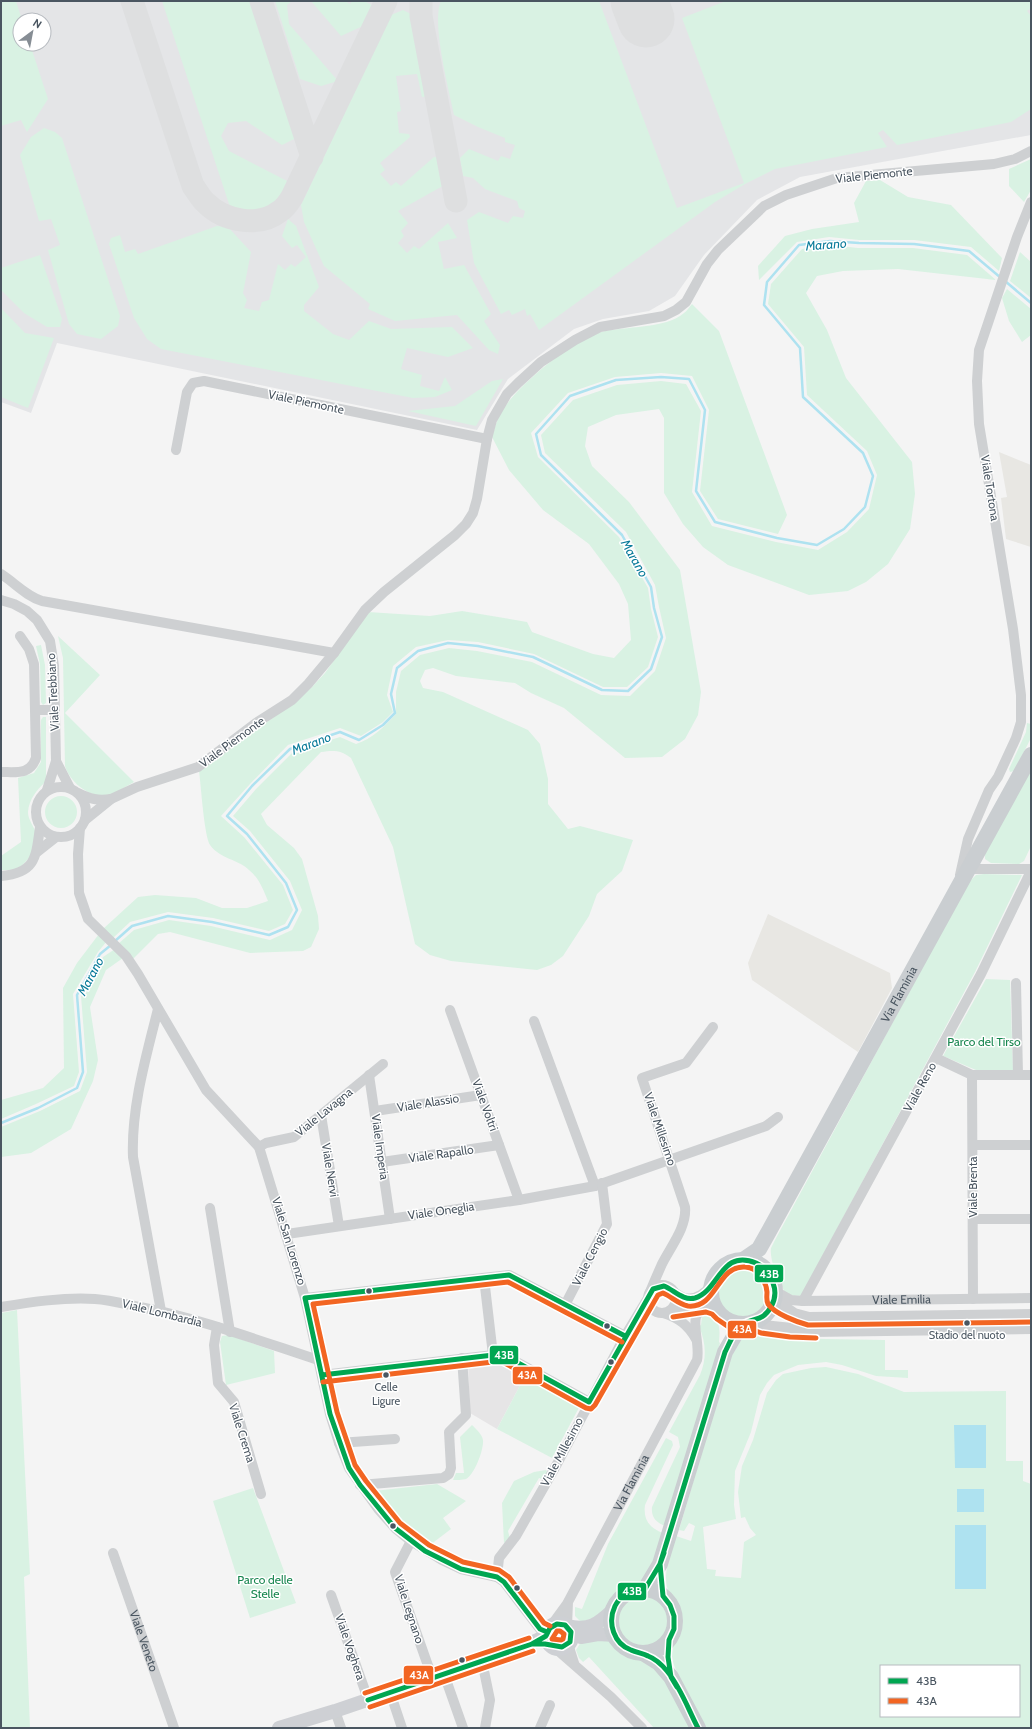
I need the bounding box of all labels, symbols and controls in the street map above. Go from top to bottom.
north arrow [12,12,52,52]
text: N [30,16,44,32]
street label: Viale Piemonte [835,163,913,186]
water label: Marano [804,235,847,253]
street label: Viale Piemonte [267,386,345,417]
street label: Viale Tortona [978,454,1003,522]
water label: Marano [617,535,652,580]
street label: Viale Trebbiano [43,652,62,731]
street label: Viale Piemonte [196,713,267,770]
water label: Marano [288,728,333,758]
water label: Marano [73,954,107,999]
street label: Via Flaminia [877,963,920,1025]
park label: Parco del Tirso [947,1034,1021,1049]
street label: Viale Reno [900,1059,939,1114]
street label: Viale Voltri [469,1077,502,1133]
street label: Viale Lavagna [292,1084,356,1139]
street label: Viale Alassio [396,1090,460,1115]
street label: Viale Millesimo [641,1090,680,1168]
street label: Viale Imperia [368,1113,393,1181]
street label: Viale Rapallo [408,1141,475,1165]
street label: Viale Nervi [319,1142,342,1198]
street label: Viale Brenta [965,1156,980,1218]
street label: Viale San Lorenzo [269,1195,310,1287]
street label: Viale Oneglia [407,1198,475,1223]
street label: Viale Cengio [569,1225,611,1288]
line badge: 43B [754,1264,784,1283]
text: 43B [759,1267,779,1281]
unlabelled marker [364,1286,374,1296]
street label: Viale Emilia [872,1291,931,1307]
street label: Viale Lombardia [121,1295,204,1330]
marker: Stadio del nuoto [962,1318,972,1328]
line badge: 43A [727,1320,757,1339]
unlabelled marker [602,1321,612,1331]
text: 43A [732,1322,752,1336]
place label: Stadio del nuoto [929,1328,1005,1342]
line badge: 43B [489,1345,519,1365]
text: 43B [494,1348,514,1362]
unlabelled marker [606,1357,616,1367]
line badge: 43A [512,1366,543,1385]
text: 43A [517,1368,537,1382]
marker: Celle Ligure [381,1370,391,1380]
place label: Celle Ligure [372,1380,400,1408]
street label: Viale Crema [226,1401,259,1464]
street label: Viale Millesimo [537,1414,586,1489]
street label: Via Flaminia [610,1452,652,1513]
unlabelled marker [388,1521,398,1531]
park label: Parco delle Stelle [237,1572,293,1601]
street label: Viale Legnano [391,1572,428,1646]
line badge: 43B [617,1582,647,1601]
unlabelled marker [512,1583,522,1593]
text: 43B [622,1584,642,1598]
street label: Viale Veneto [126,1608,162,1674]
street label: Viale Voghera [332,1612,369,1682]
unlabelled marker [457,1655,467,1665]
line badge: 43A [403,1665,434,1685]
legend [880,1665,1020,1717]
text: 43A [409,1668,429,1682]
text: 43B [916,1673,937,1688]
text: 43A [916,1693,937,1708]

